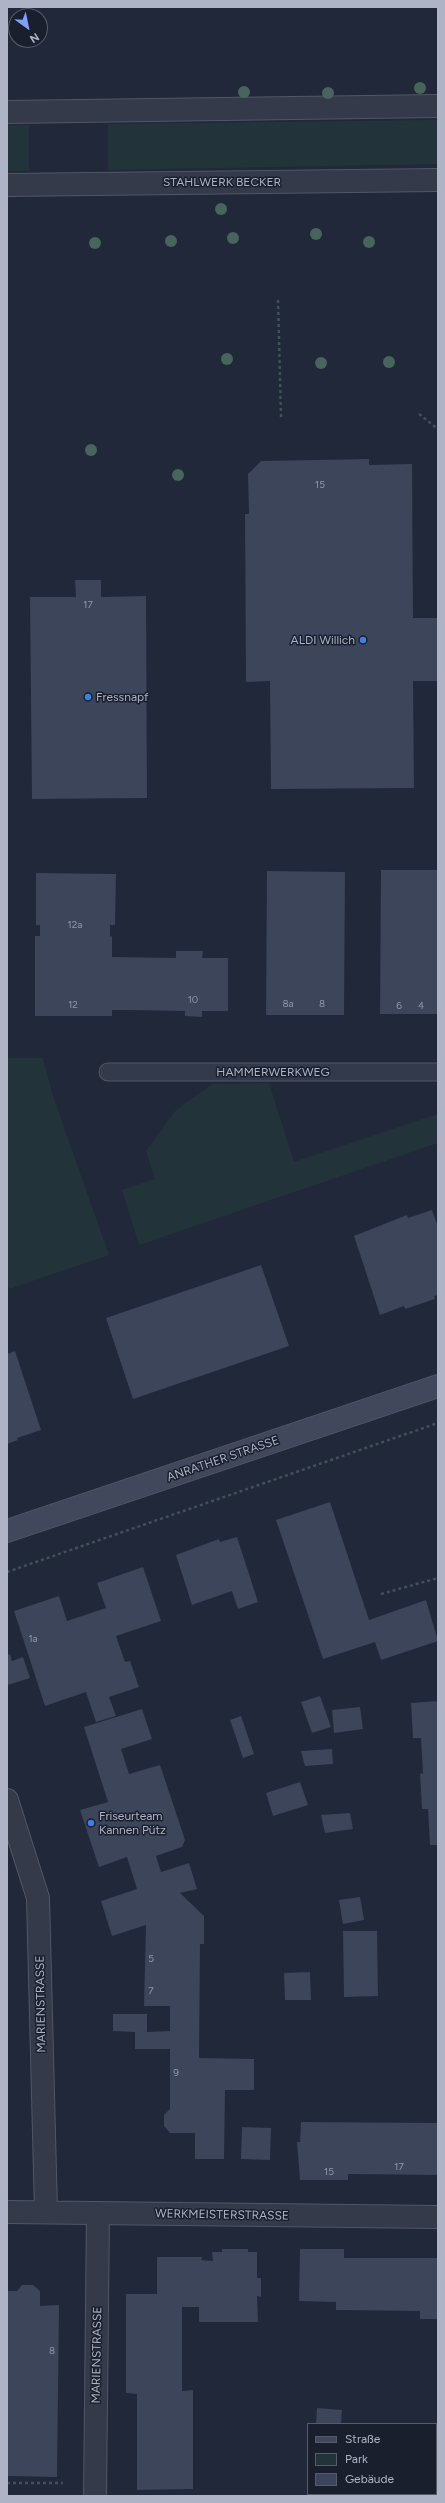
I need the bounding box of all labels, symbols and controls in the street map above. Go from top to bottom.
north arrow [8,8,48,48]
text: N [27,30,41,45]
street label: STAHLWERK BECKER [163,175,281,189]
house number: 15 [315,479,325,491]
house number: 17 [83,599,93,611]
place label: ALDI Willich [291,633,355,647]
marker: ALDI Willich [358,635,368,645]
place label: Fressnapf [96,690,149,704]
marker: Fressnapf [83,692,93,702]
house number: 12a [68,919,82,931]
house number: 10 [188,994,198,1006]
house number: 8a [282,998,294,1010]
house number: 8 [319,998,325,1010]
house number: 12 [68,999,78,1011]
house number: 6 [396,1000,402,1012]
house number: 4 [418,1000,424,1012]
street label: HAMMERWERKWEG [216,1065,330,1079]
street label: ANRATHER STRASSE [165,1433,281,1485]
house number: 1a [28,1633,38,1645]
place label: Friseurteam Kannen Pütz [99,1809,166,1837]
marker: Friseurteam Kannen Pütz [86,1818,96,1828]
house number: 5 [148,1953,154,1965]
street label: MARIENSTRASSE [33,1955,49,2053]
house number: 7 [148,1985,154,1997]
house number: 9 [173,2067,179,2079]
house number: 17 [394,2161,404,2173]
house number: 15 [324,2166,334,2178]
street label: WERKMEISTERSTRASSE [155,2207,289,2223]
street label: MARIENSTRASSE [89,2306,105,2404]
house number: 8 [49,2345,55,2357]
legend [307,2423,437,2495]
text: Straße [345,2432,380,2446]
text: Park [345,2452,368,2466]
text: Gebäude [345,2472,394,2486]

